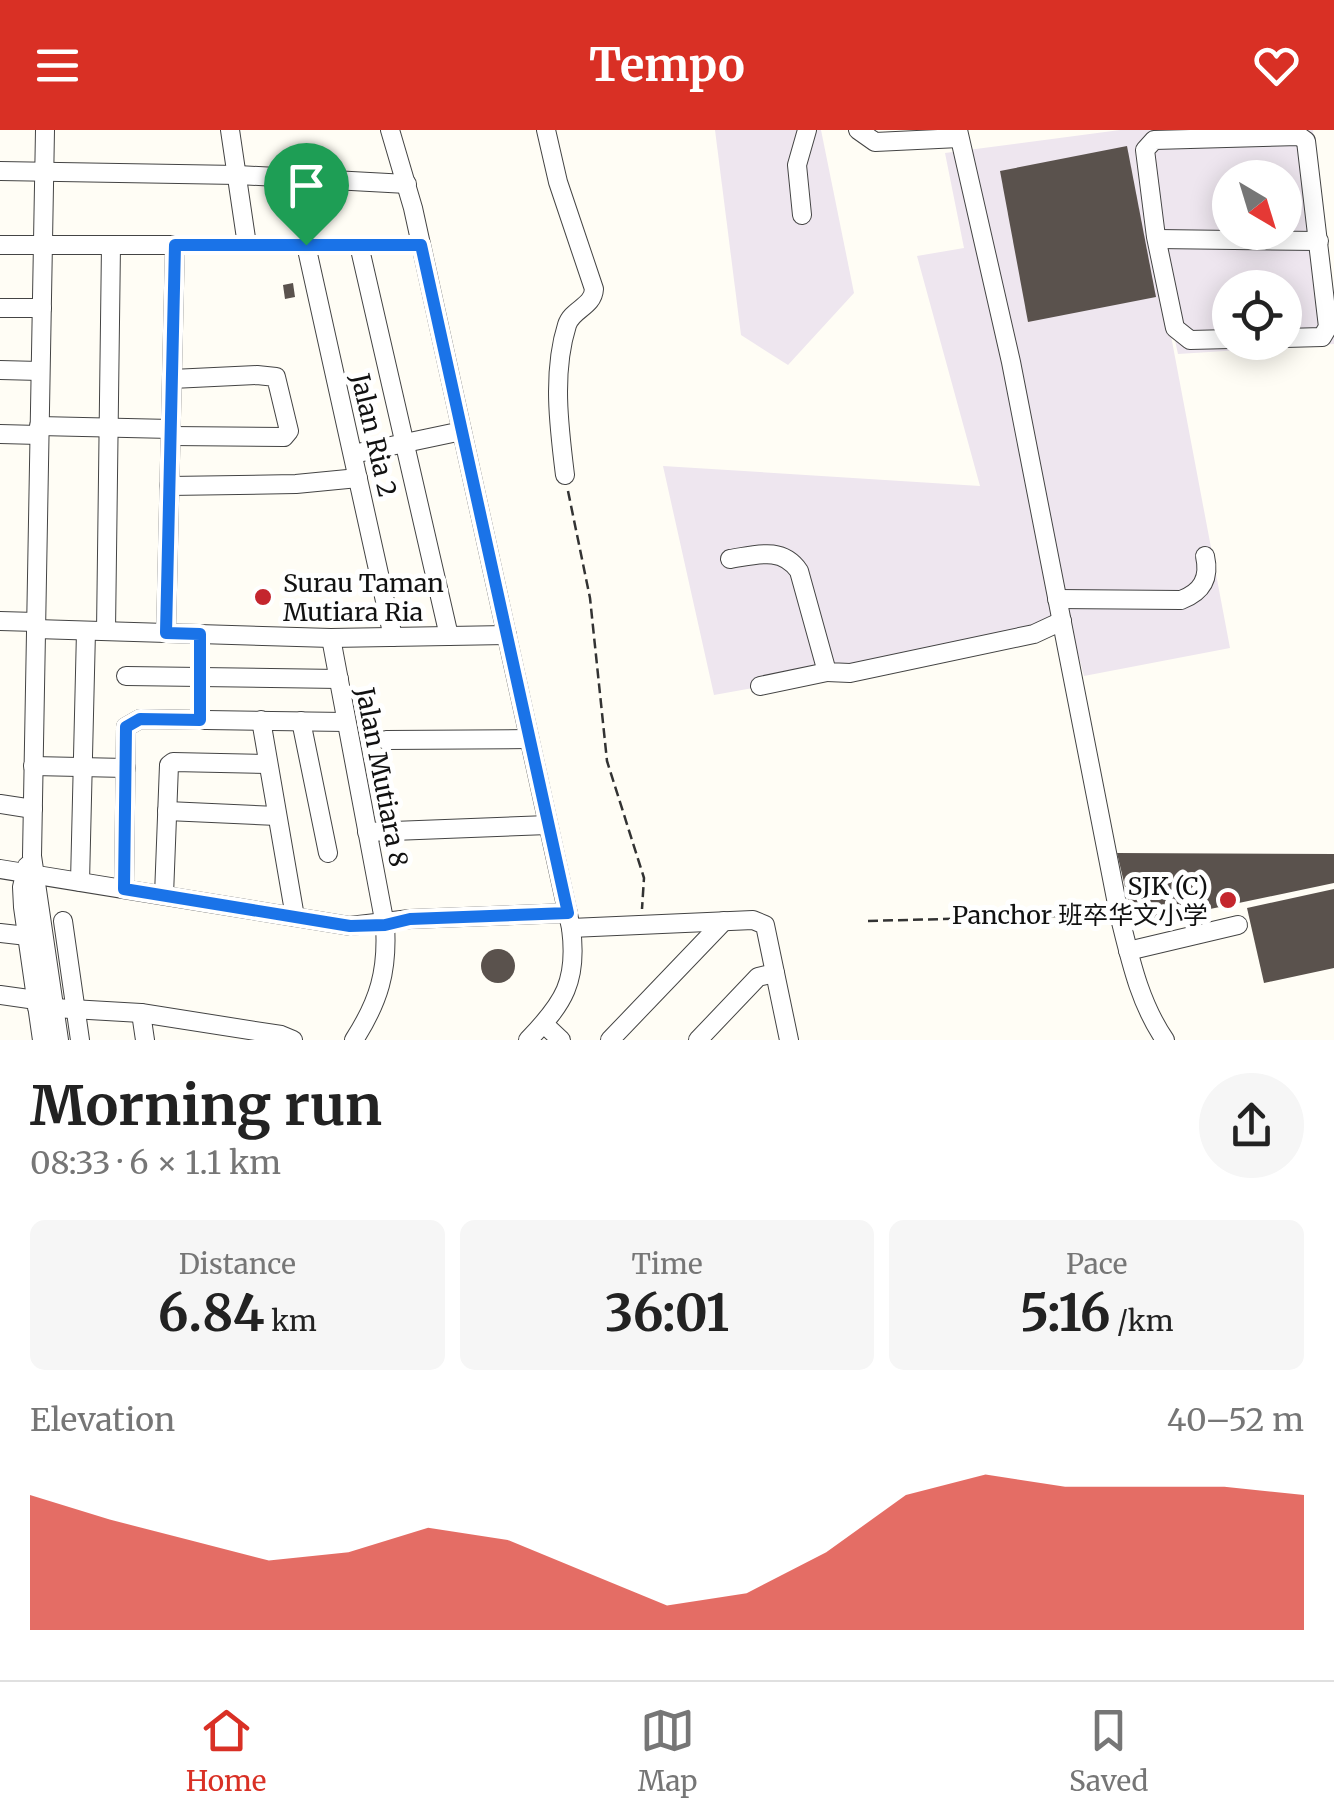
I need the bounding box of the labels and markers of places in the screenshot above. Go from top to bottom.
pin [264,143,349,246]
place label: Surau Taman Mutiara Ria [283,567,444,628]
marker: Surau Taman Mutiara Ria [252,586,274,608]
place label: SJK (C) Panchor 班卒华文小学 [952,870,1208,931]
marker: SJK (C) Panchor 班卒华文小学 [1217,889,1239,911]

